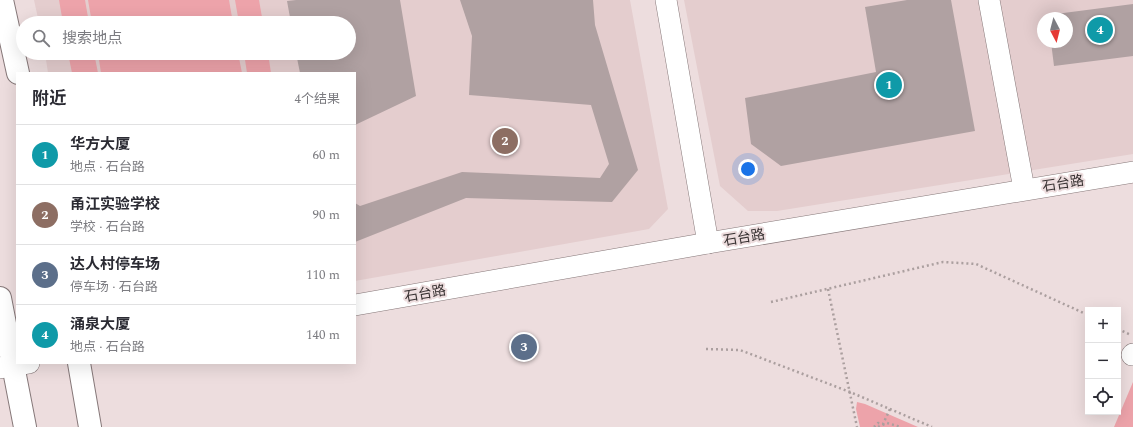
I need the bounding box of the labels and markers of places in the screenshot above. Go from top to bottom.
pin: 4 [1087,15,1113,45]
pin: 1 [876,70,902,100]
pin: 2 [492,126,518,156]
pin: 3 [511,332,537,362]

